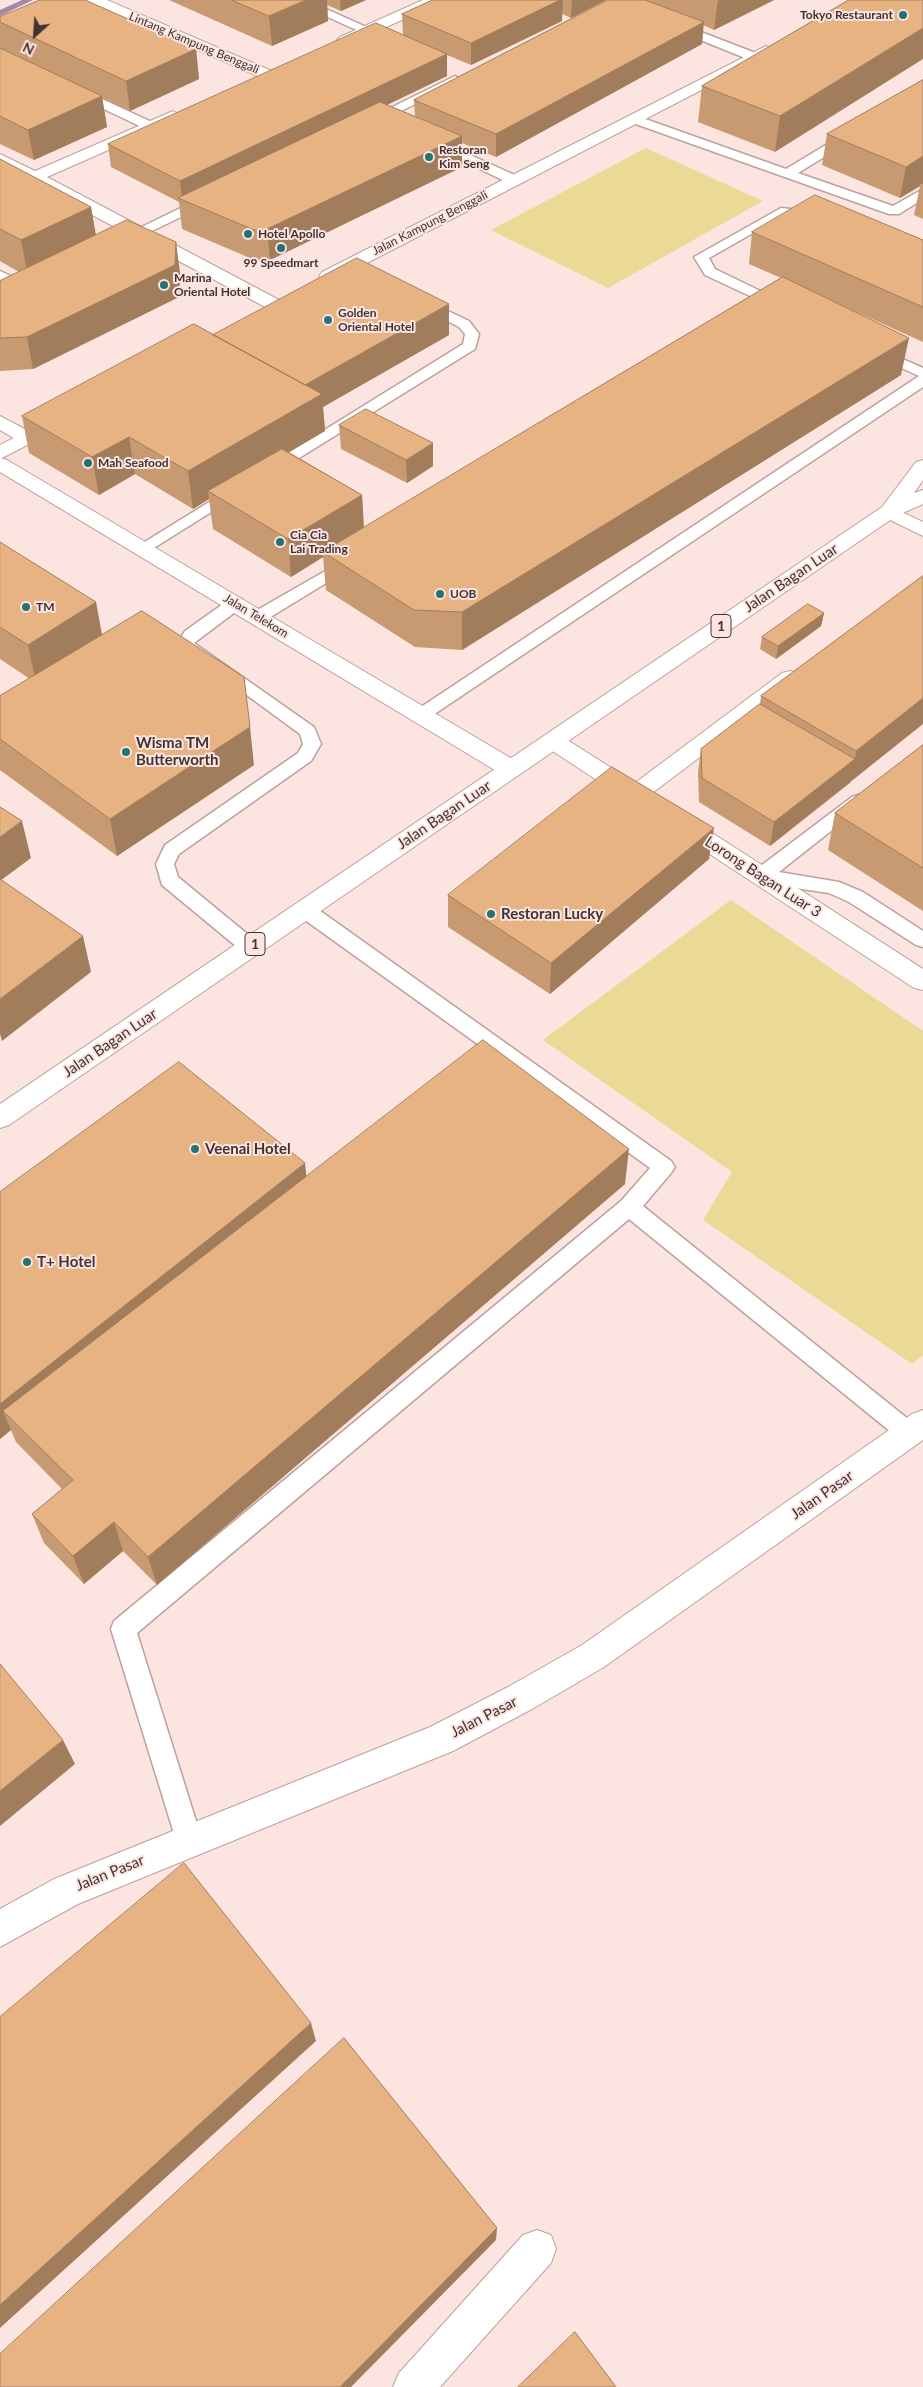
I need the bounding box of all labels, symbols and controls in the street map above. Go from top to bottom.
place label: Tokyo Restaurant [800,8,893,22]
street label: Lintang Kampung Benggali [127,9,261,77]
marker: Tokyo Restaurant [897,9,909,21]
north arrow [10,10,60,60]
text: N [20,39,37,59]
place label: Restoran Kim Seng [439,143,489,171]
marker: Restoran Kim Seng [423,151,435,163]
street label: Jalan Kampung Benggali [370,188,490,258]
place label: Hotel Apollo [258,227,325,241]
marker: Hotel Apollo [242,228,254,240]
marker: 99 Speedmart [275,242,287,254]
place label: 99 Speedmart [244,256,318,270]
place label: Marina Oriental Hotel [174,271,250,299]
marker: Marina Oriental Hotel [158,279,170,291]
place label: Golden Oriental Hotel [338,306,414,334]
marker: Golden Oriental Hotel [322,314,334,326]
place label: Mah Seafood [98,456,169,470]
marker: Mah Seafood [82,457,94,469]
place label: Cia Cia Lai Trading [290,528,348,556]
marker: Cia Cia Lai Trading [274,536,286,548]
street label: Jalan Bagan Luar [740,540,842,616]
place label: UOB [450,587,477,601]
marker: UOB [434,588,446,600]
street label: Jalan Telekom [221,591,291,641]
place label: TM [36,600,55,614]
marker: TM [20,601,32,613]
road number: 1 [711,614,731,638]
place label: Wisma TM Butterworth [136,734,218,769]
marker: Wisma TM Butterworth [120,746,132,758]
street label: Jalan Bagan Luar [393,777,495,853]
street label: Lorong Bagan Luar 3 [702,833,824,921]
place label: Restoran Lucky [501,905,603,923]
marker: Restoran Lucky [485,908,497,920]
road number: 1 [245,932,265,956]
street label: Jalan Bagan Luar [59,1005,161,1081]
place label: Veenai Hotel [205,1140,291,1158]
marker: Veenai Hotel [189,1143,201,1155]
place label: T+ Hotel [37,1253,95,1271]
marker: T+ Hotel [21,1256,33,1268]
street label: Jalan Pasar [787,1467,857,1523]
street label: Jalan Pasar [448,1693,520,1741]
street label: Jalan Pasar [73,1851,147,1895]

